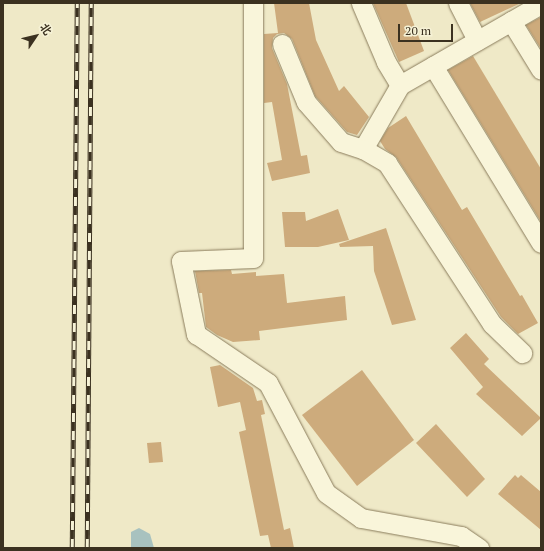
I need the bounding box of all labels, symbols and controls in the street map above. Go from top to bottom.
north arrow [16,16,56,56]
scale bar [400,16,455,42]
text: 北 [37,21,55,38]
text: 20 m [405,23,431,38]

